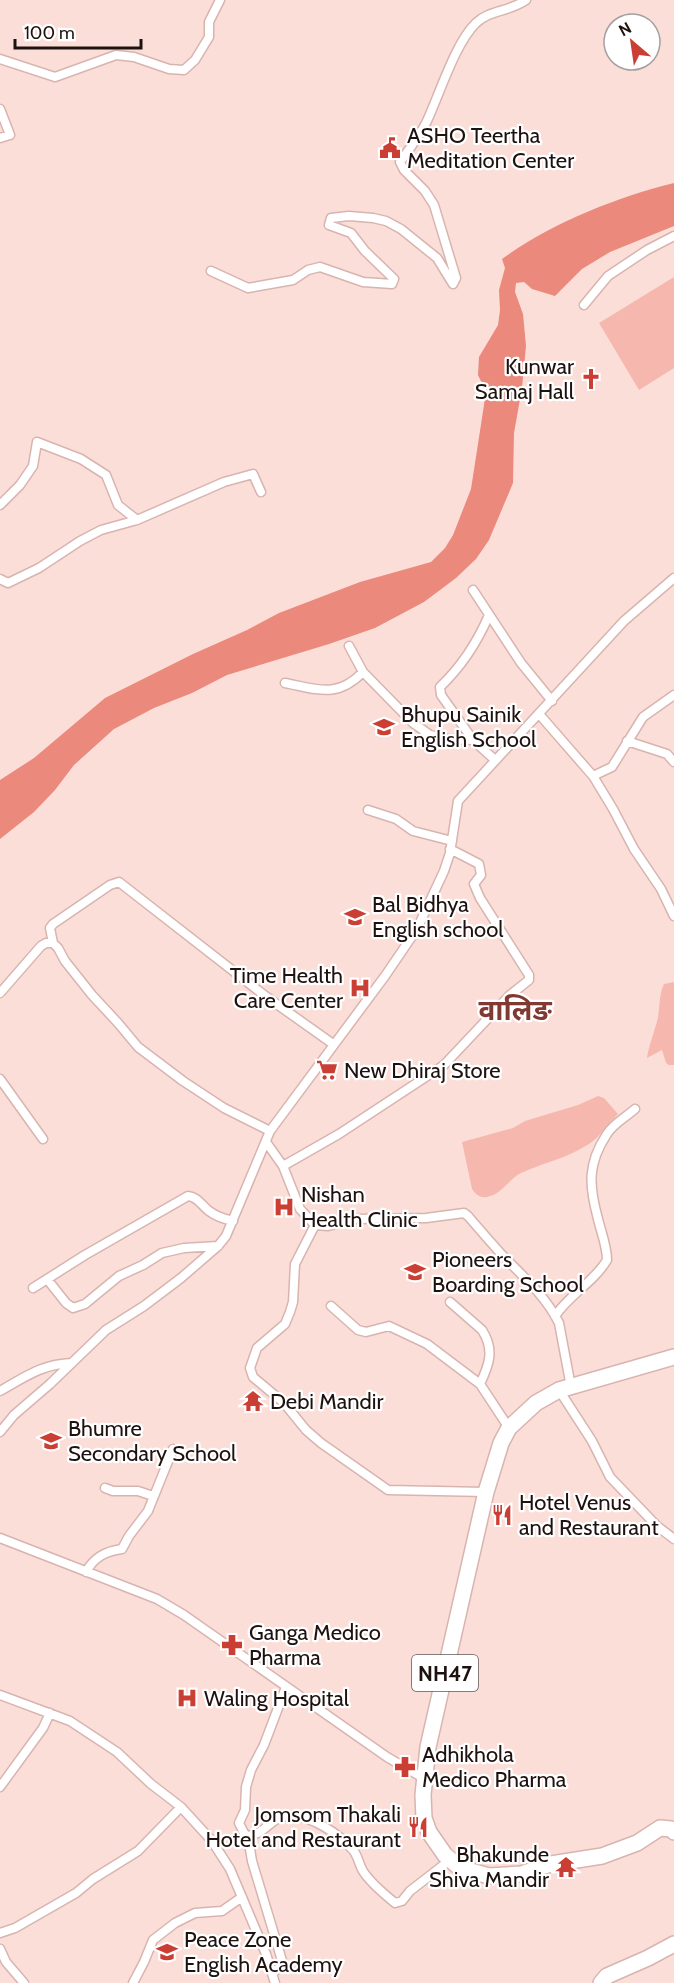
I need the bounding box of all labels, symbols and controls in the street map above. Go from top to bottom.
scale bar [15,12,141,50]
north arrow [602,12,662,72]
text: N [615,18,635,40]
text: 100 m [24,22,75,44]
place label: ASHO Teertha Meditation Center [407,122,574,174]
public building icon: ASHO Teertha Meditation Center [378,136,402,160]
place label: Kunwar Samaj Hall [475,353,575,405]
church icon: Kunwar Samaj Hall [579,367,603,391]
place label: Bhupu Sainik English School [401,701,537,753]
school or university icon: Bhupu Sainik English School [372,715,396,739]
place label: Bal Bidhya English school [372,891,504,943]
school or university icon: Bal Bidhya English school [343,905,367,929]
place label: Time Health Care Center [230,962,343,1014]
hospital icon: Time Health Care Center [348,976,372,1000]
district label: वालिङ [478,993,552,1027]
place label: New Dhiraj Store [344,1057,501,1084]
supermarket icon: New Dhiraj Store [315,1058,339,1082]
place label: Nishan Health Clinic [301,1181,418,1233]
hospital icon: Nishan Health Clinic [272,1195,296,1219]
place label: Pioneers Boarding School [432,1246,584,1298]
school or university icon: Pioneers Boarding School [403,1260,427,1284]
place label: Debi Mandir [270,1388,383,1415]
temple icon: Debi Mandir [241,1389,265,1413]
place label: Bhumre Secondary School [68,1415,237,1467]
school or university icon: Bhumre Secondary School [39,1429,63,1453]
place label: Hotel Venus and Restaurant [519,1489,659,1541]
restaurant icon: Hotel Venus and Restaurant [490,1503,514,1527]
place label: Ganga Medico Pharma [249,1619,381,1671]
pharmacy icon: Ganga Medico Pharma [220,1633,244,1657]
road number: NH47 [412,1655,478,1691]
place label: Waling Hospital [204,1685,350,1712]
hospital icon: Waling Hospital [175,1686,199,1710]
place label: Adhikhola Medico Pharma [422,1741,567,1793]
pharmacy icon: Adhikhola Medico Pharma [393,1755,417,1779]
place label: Jomsom Thakali Hotel and Restaurant [205,1801,402,1853]
restaurant icon: Jomsom Thakali Hotel and Restaurant [406,1815,430,1839]
place label: Bhakunde Shiva Mandir [429,1841,549,1893]
temple icon: Bhakunde Shiva Mandir [554,1855,578,1879]
place label: Peace Zone English Academy [184,1926,343,1978]
school or university icon: Peace Zone English Academy [155,1940,179,1964]

